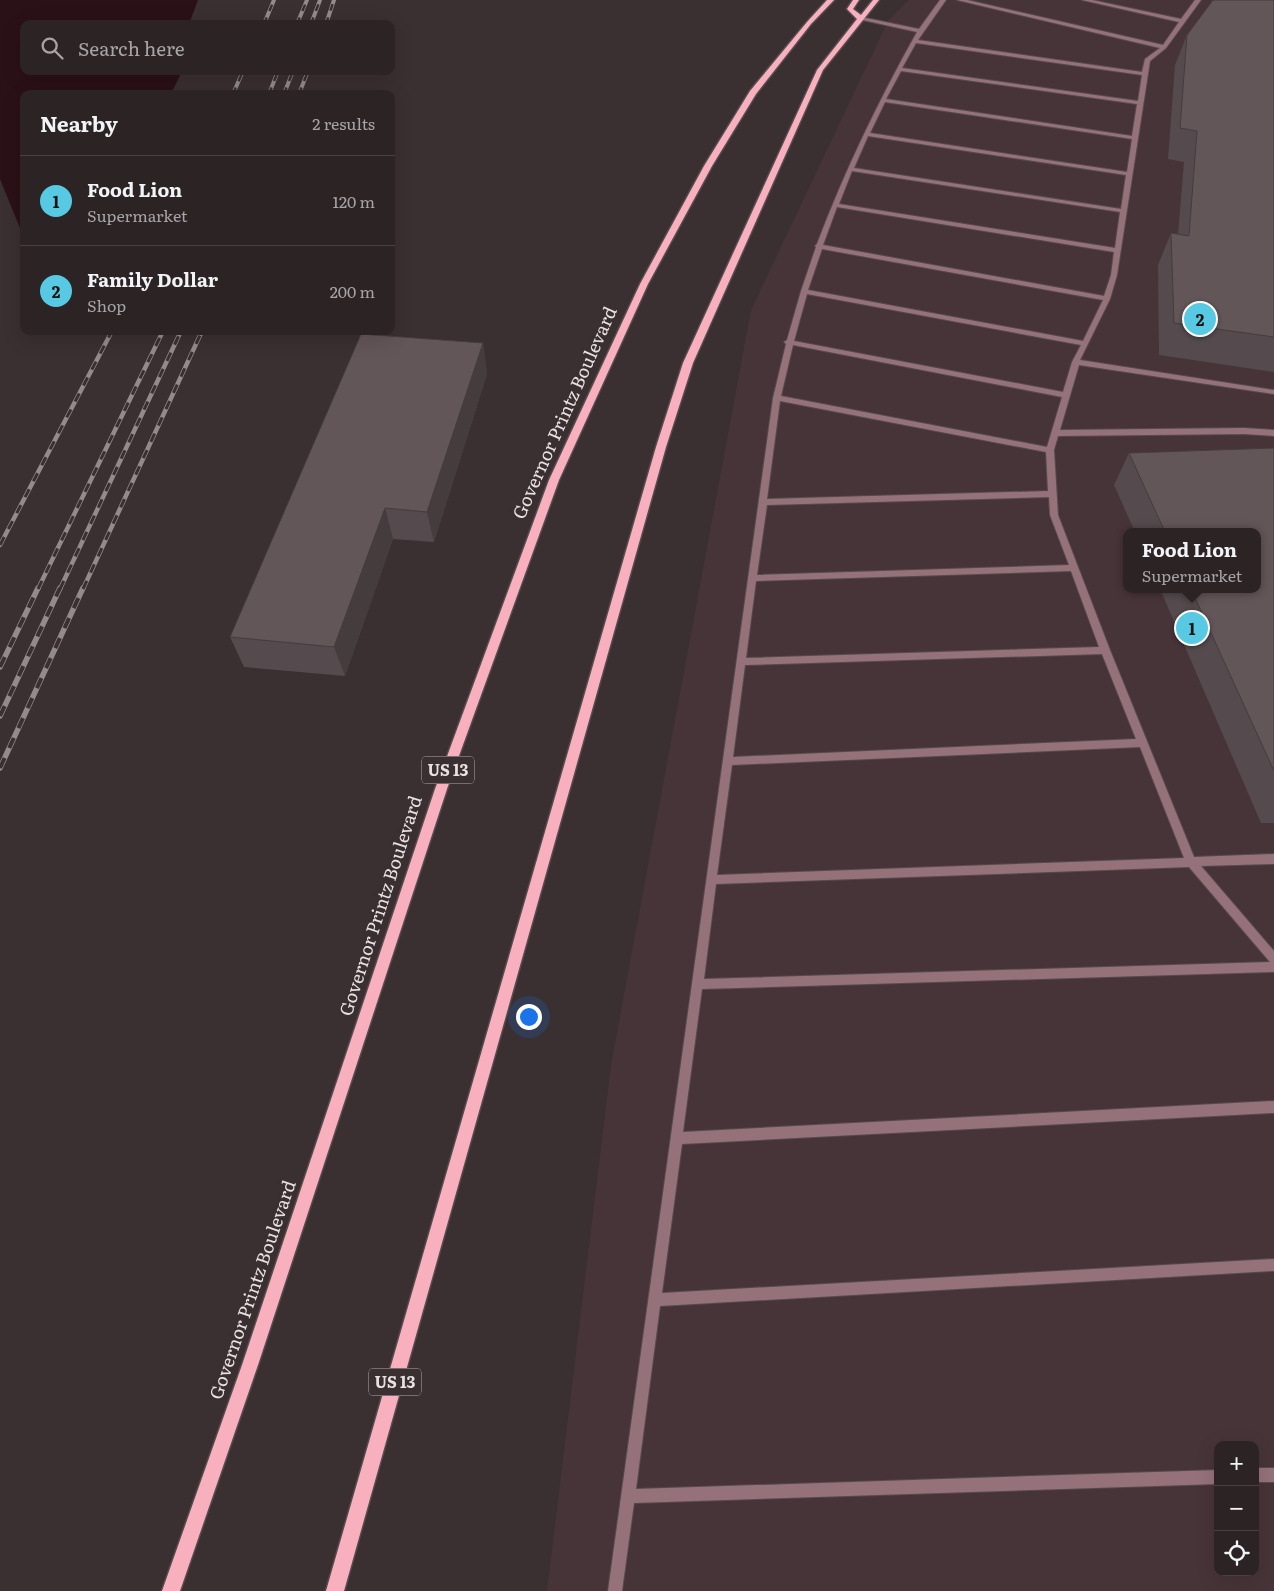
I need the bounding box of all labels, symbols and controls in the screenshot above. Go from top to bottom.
search box [20,20,395,75]
icon: search [38,34,66,62]
text: Search here [78,34,185,62]
text: Nearby [40,107,118,138]
text: 2 results [312,111,375,135]
text: Food Lion [87,175,182,203]
text: 1 [53,189,59,213]
text: 120 m [332,189,375,213]
text: Supermarket [87,203,187,227]
text: Family Dollar [87,265,218,293]
text: 2 [52,279,60,303]
text: 200 m [330,279,375,303]
text: Shop [87,293,126,317]
pin: 2 [1184,300,1216,338]
street label: Governor Printz Boulevard [504,302,623,523]
popup [1123,528,1261,593]
text: Food Lion [1142,535,1237,563]
text: Supermarket [1142,563,1242,587]
pin: 1 [1176,609,1208,647]
road number: US 13 [422,756,474,784]
street label: Governor Printz Boulevard [331,792,428,1019]
your location [516,1004,542,1030]
street label: Governor Printz Boulevard [201,1176,302,1403]
road number: US 13 [369,1368,421,1395]
map controls [1214,1441,1259,1576]
button: + [1214,1441,1259,1486]
button: − [1214,1486,1259,1531]
button: locate [1214,1531,1259,1576]

